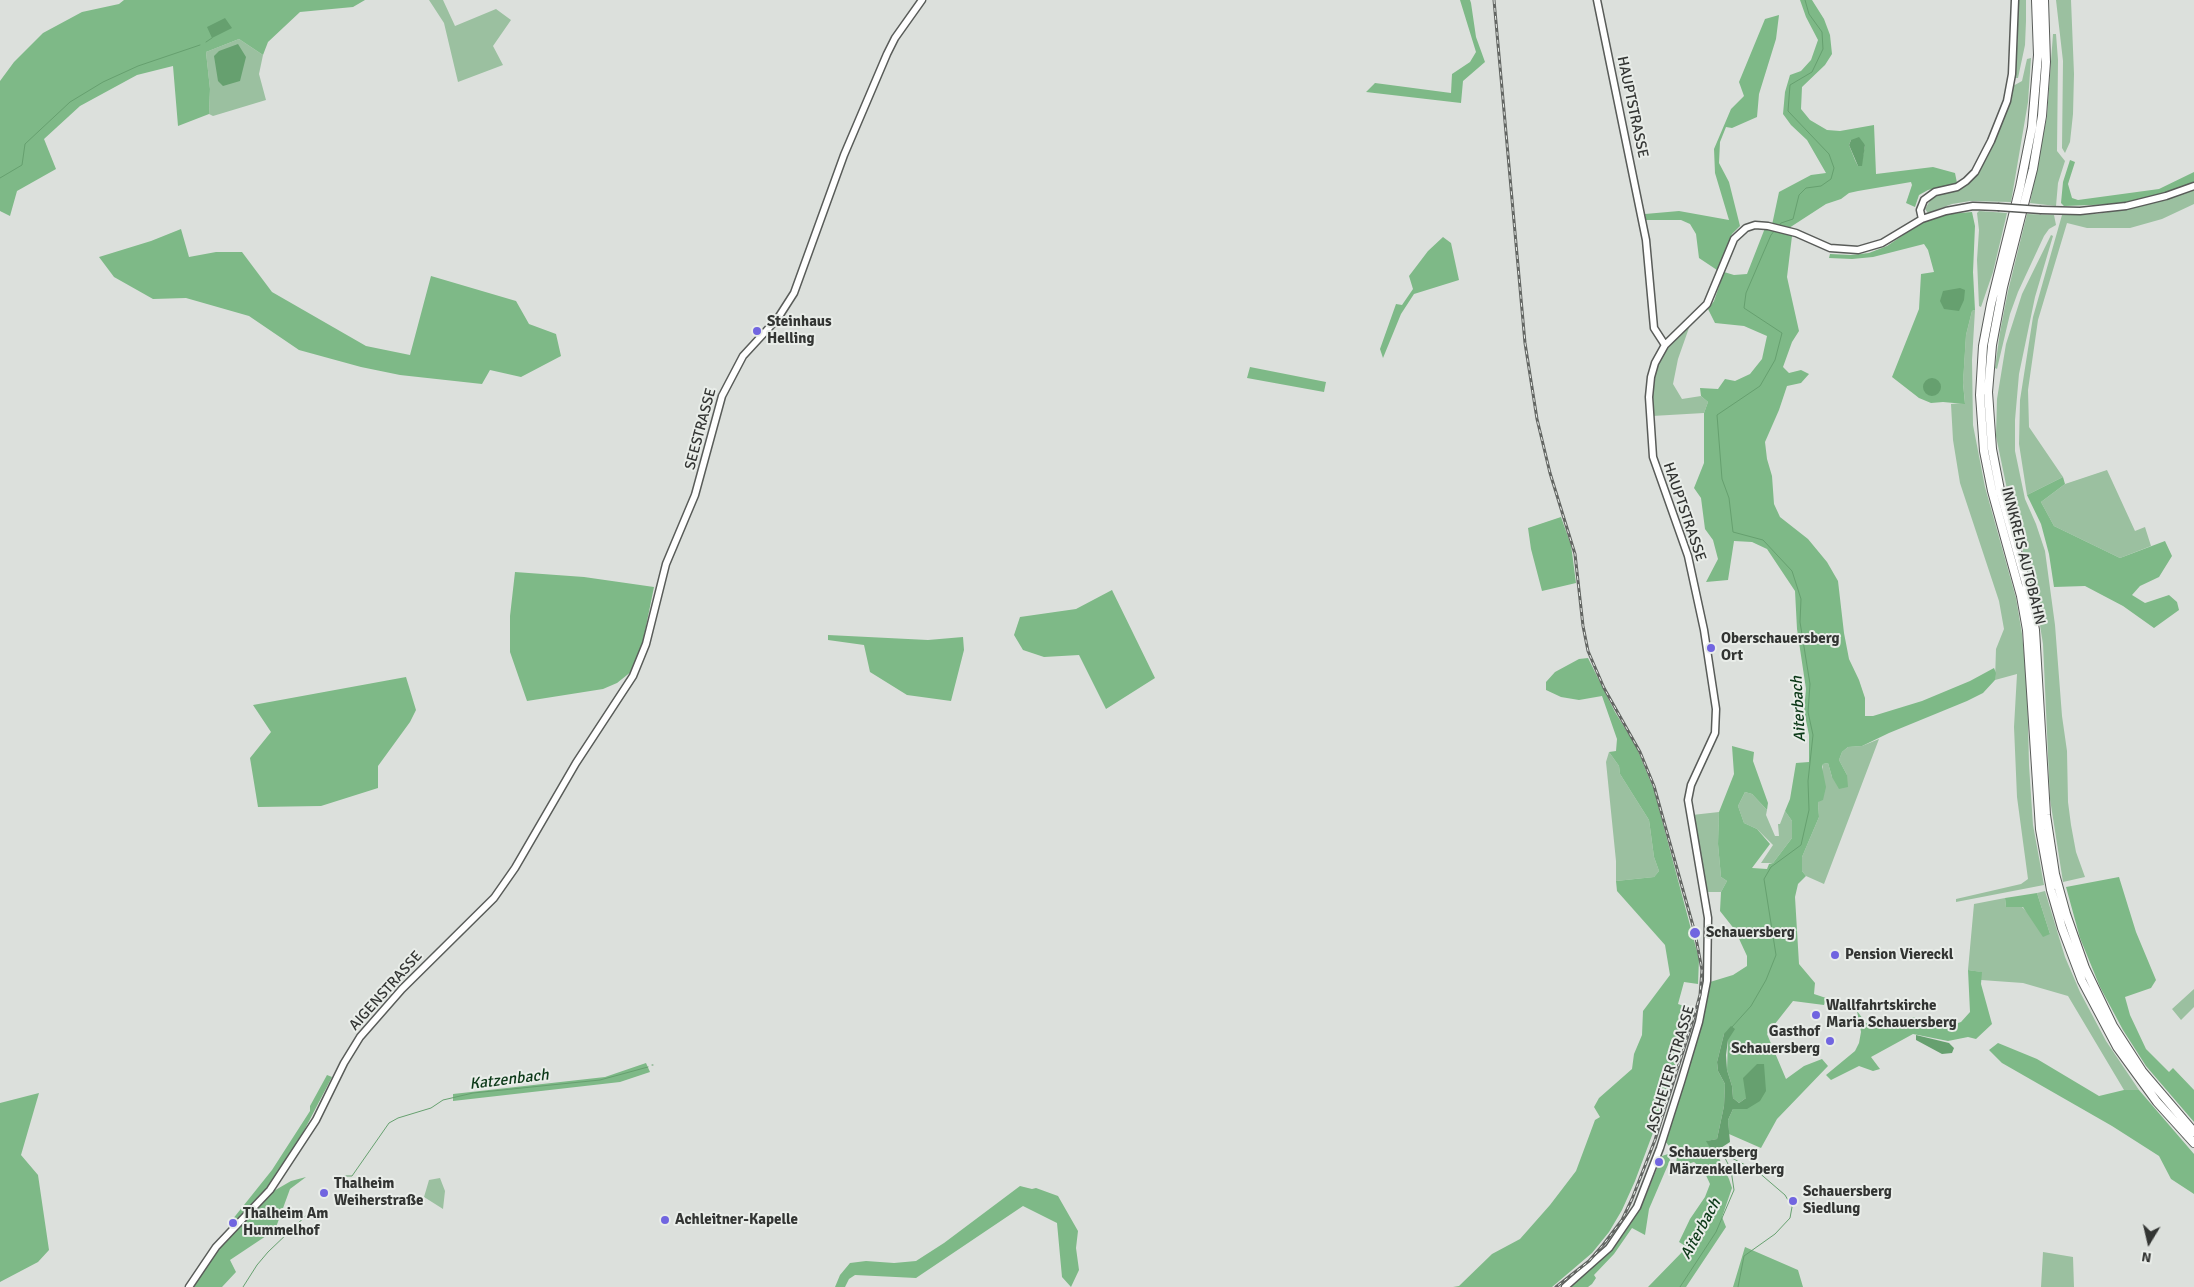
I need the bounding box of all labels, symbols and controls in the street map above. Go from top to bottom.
street label: HAUPTSTRASSE [1612,54,1652,160]
place label: Steinhaus Helling [767,313,832,348]
marker: Steinhaus Helling [751,325,763,337]
street label: SEESTRASSE [681,386,721,472]
street label: HAUPTSTRASSE [1659,460,1709,564]
street label: INNKREIS AUTOBAHN [1997,485,2049,627]
place label: Oberschauersberg Ort [1721,630,1840,665]
marker: Oberschauersberg Ort [1705,642,1717,654]
water label: Aiterbach [1788,675,1810,743]
place label: Schauersberg [1706,924,1795,942]
marker: Schauersberg [1688,926,1702,940]
place label: Pension Viereckl [1845,946,1953,964]
street label: AIGENSTRASSE [346,948,426,1034]
marker: Pension Viereckl [1829,949,1841,961]
place label: Wallfahrtskirche Maria Schauersberg [1826,997,1957,1032]
street label: ASCHETER STRASSE [1643,1003,1699,1135]
marker: Wallfahrtskirche Maria Schauersberg [1810,1009,1822,1021]
place label: Gasthof Schauersberg [1731,1023,1820,1058]
marker: Gasthof Schauersberg [1824,1035,1836,1047]
water label: Katzenbach [468,1066,550,1094]
place label: Schauersberg Märzenkellerberg [1669,1144,1784,1179]
marker: Schauersberg Märzenkellerberg [1653,1156,1665,1168]
place label: Thalheim Weiherstraße [334,1175,424,1210]
place label: Schauersberg Siedlung [1803,1183,1892,1218]
marker: Thalheim Weiherstraße [318,1187,330,1199]
water label: Aiterbach [1677,1195,1725,1263]
marker: Schauersberg Siedlung [1787,1195,1799,1207]
place label: Thalheim Am Hummelhof [243,1205,328,1240]
place label: Achleitner-Kapelle [675,1211,798,1229]
marker: Achleitner-Kapelle [659,1214,671,1226]
marker: Thalheim Am Hummelhof [227,1217,239,1229]
north arrow [2124,1217,2174,1267]
text: N [2140,1248,2153,1266]

